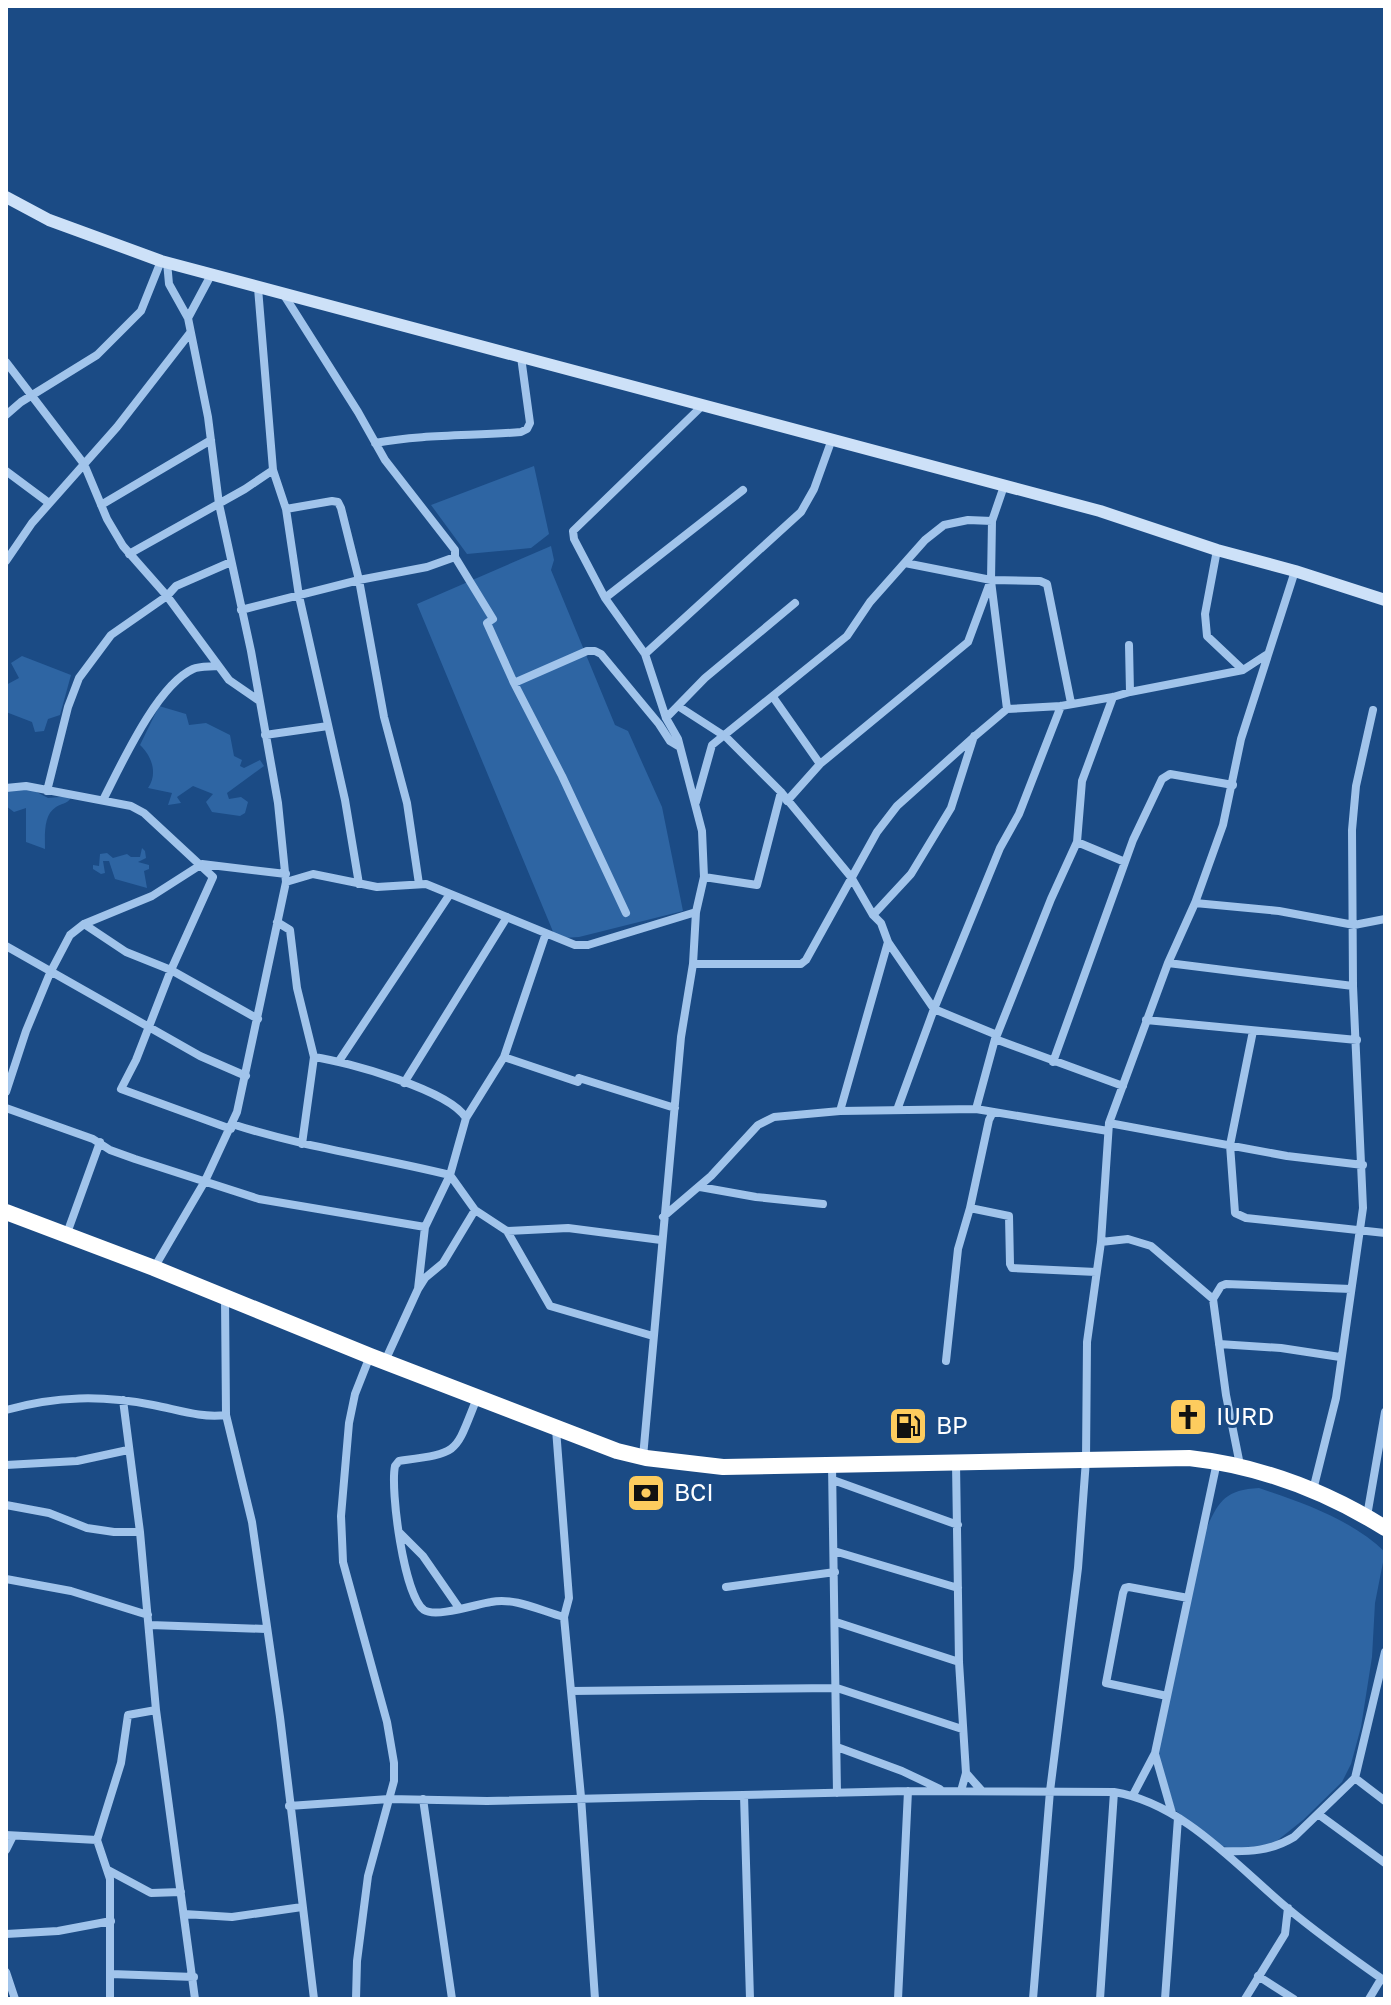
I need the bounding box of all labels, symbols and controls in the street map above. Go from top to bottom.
church icon: IURD [1167,1396,1209,1438]
place label: IURD [1216,1401,1274,1430]
fuel station icon: BP [887,1405,929,1447]
place label: BP [936,1410,968,1439]
bank icon: BCI [625,1472,667,1514]
place label: BCI [674,1477,714,1506]

